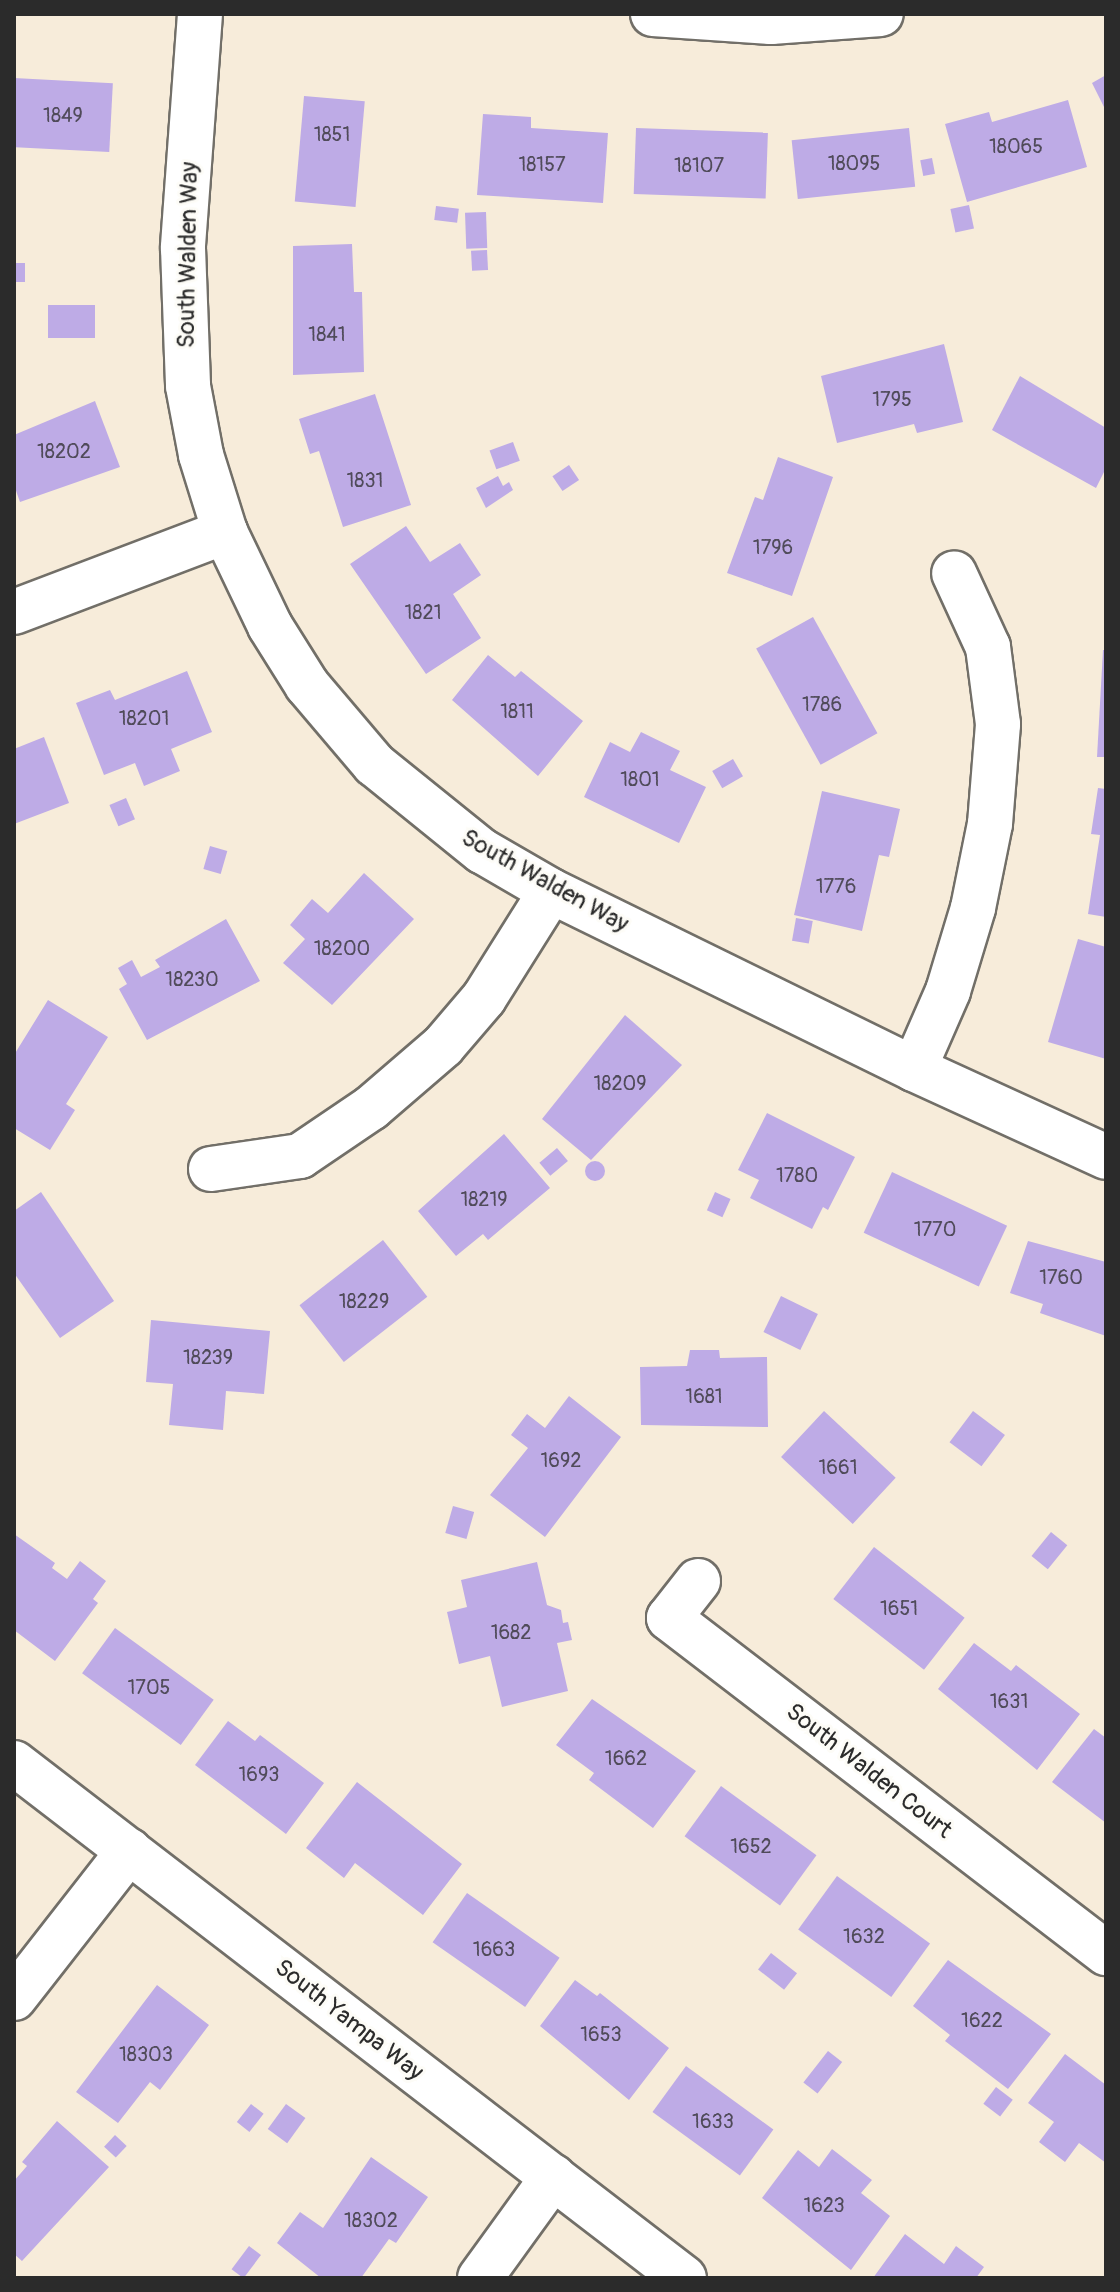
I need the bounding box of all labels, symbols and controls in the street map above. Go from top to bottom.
house number: 1849 [43,103,83,127]
house number: 1851 [314,122,350,146]
house number: 18065 [989,134,1043,158]
house number: 18095 [828,151,880,175]
house number: 18157 [518,152,566,176]
house number: 18107 [674,153,724,177]
street label: South Walden Way [172,162,204,348]
house number: 1841 [308,322,346,346]
house number: 1795 [872,387,912,411]
house number: 18202 [37,439,91,463]
house number: 1831 [347,468,383,492]
house number: 1796 [753,535,793,559]
house number: 1821 [405,600,441,624]
house number: 1786 [802,692,842,716]
house number: 1811 [500,699,534,723]
house number: 18201 [119,706,169,730]
house number: 1801 [620,767,660,791]
street label: South Walden Way [456,823,634,939]
house number: 1776 [816,874,856,898]
house number: 18200 [314,936,370,960]
house number: 18230 [165,967,219,991]
house number: 18209 [593,1071,647,1095]
house number: 1780 [776,1163,818,1187]
house number: 18219 [460,1187,508,1211]
house number: 1770 [914,1217,956,1241]
house number: 1760 [1039,1265,1083,1289]
house number: 18229 [339,1289,389,1313]
house number: 18239 [183,1345,233,1369]
house number: 1681 [685,1384,723,1408]
house number: 1692 [541,1448,581,1472]
house number: 1661 [819,1455,857,1479]
house number: 1651 [880,1596,918,1620]
house number: 1682 [491,1620,531,1644]
house number: 1705 [128,1675,170,1699]
house number: 1631 [990,1689,1028,1713]
street label: South Walden Court [780,1697,958,1845]
house number: 1662 [605,1746,647,1770]
house number: 1693 [239,1762,279,1786]
house number: 1652 [730,1834,772,1858]
house number: 1632 [843,1924,885,1948]
house number: 1663 [473,1937,515,1961]
street label: South Yampa Way [269,1953,429,2087]
house number: 1622 [961,2008,1003,2032]
house number: 1653 [580,2022,622,2046]
house number: 18303 [119,2042,173,2066]
house number: 1633 [692,2109,734,2133]
house number: 1623 [803,2193,845,2217]
house number: 18302 [344,2208,398,2232]

